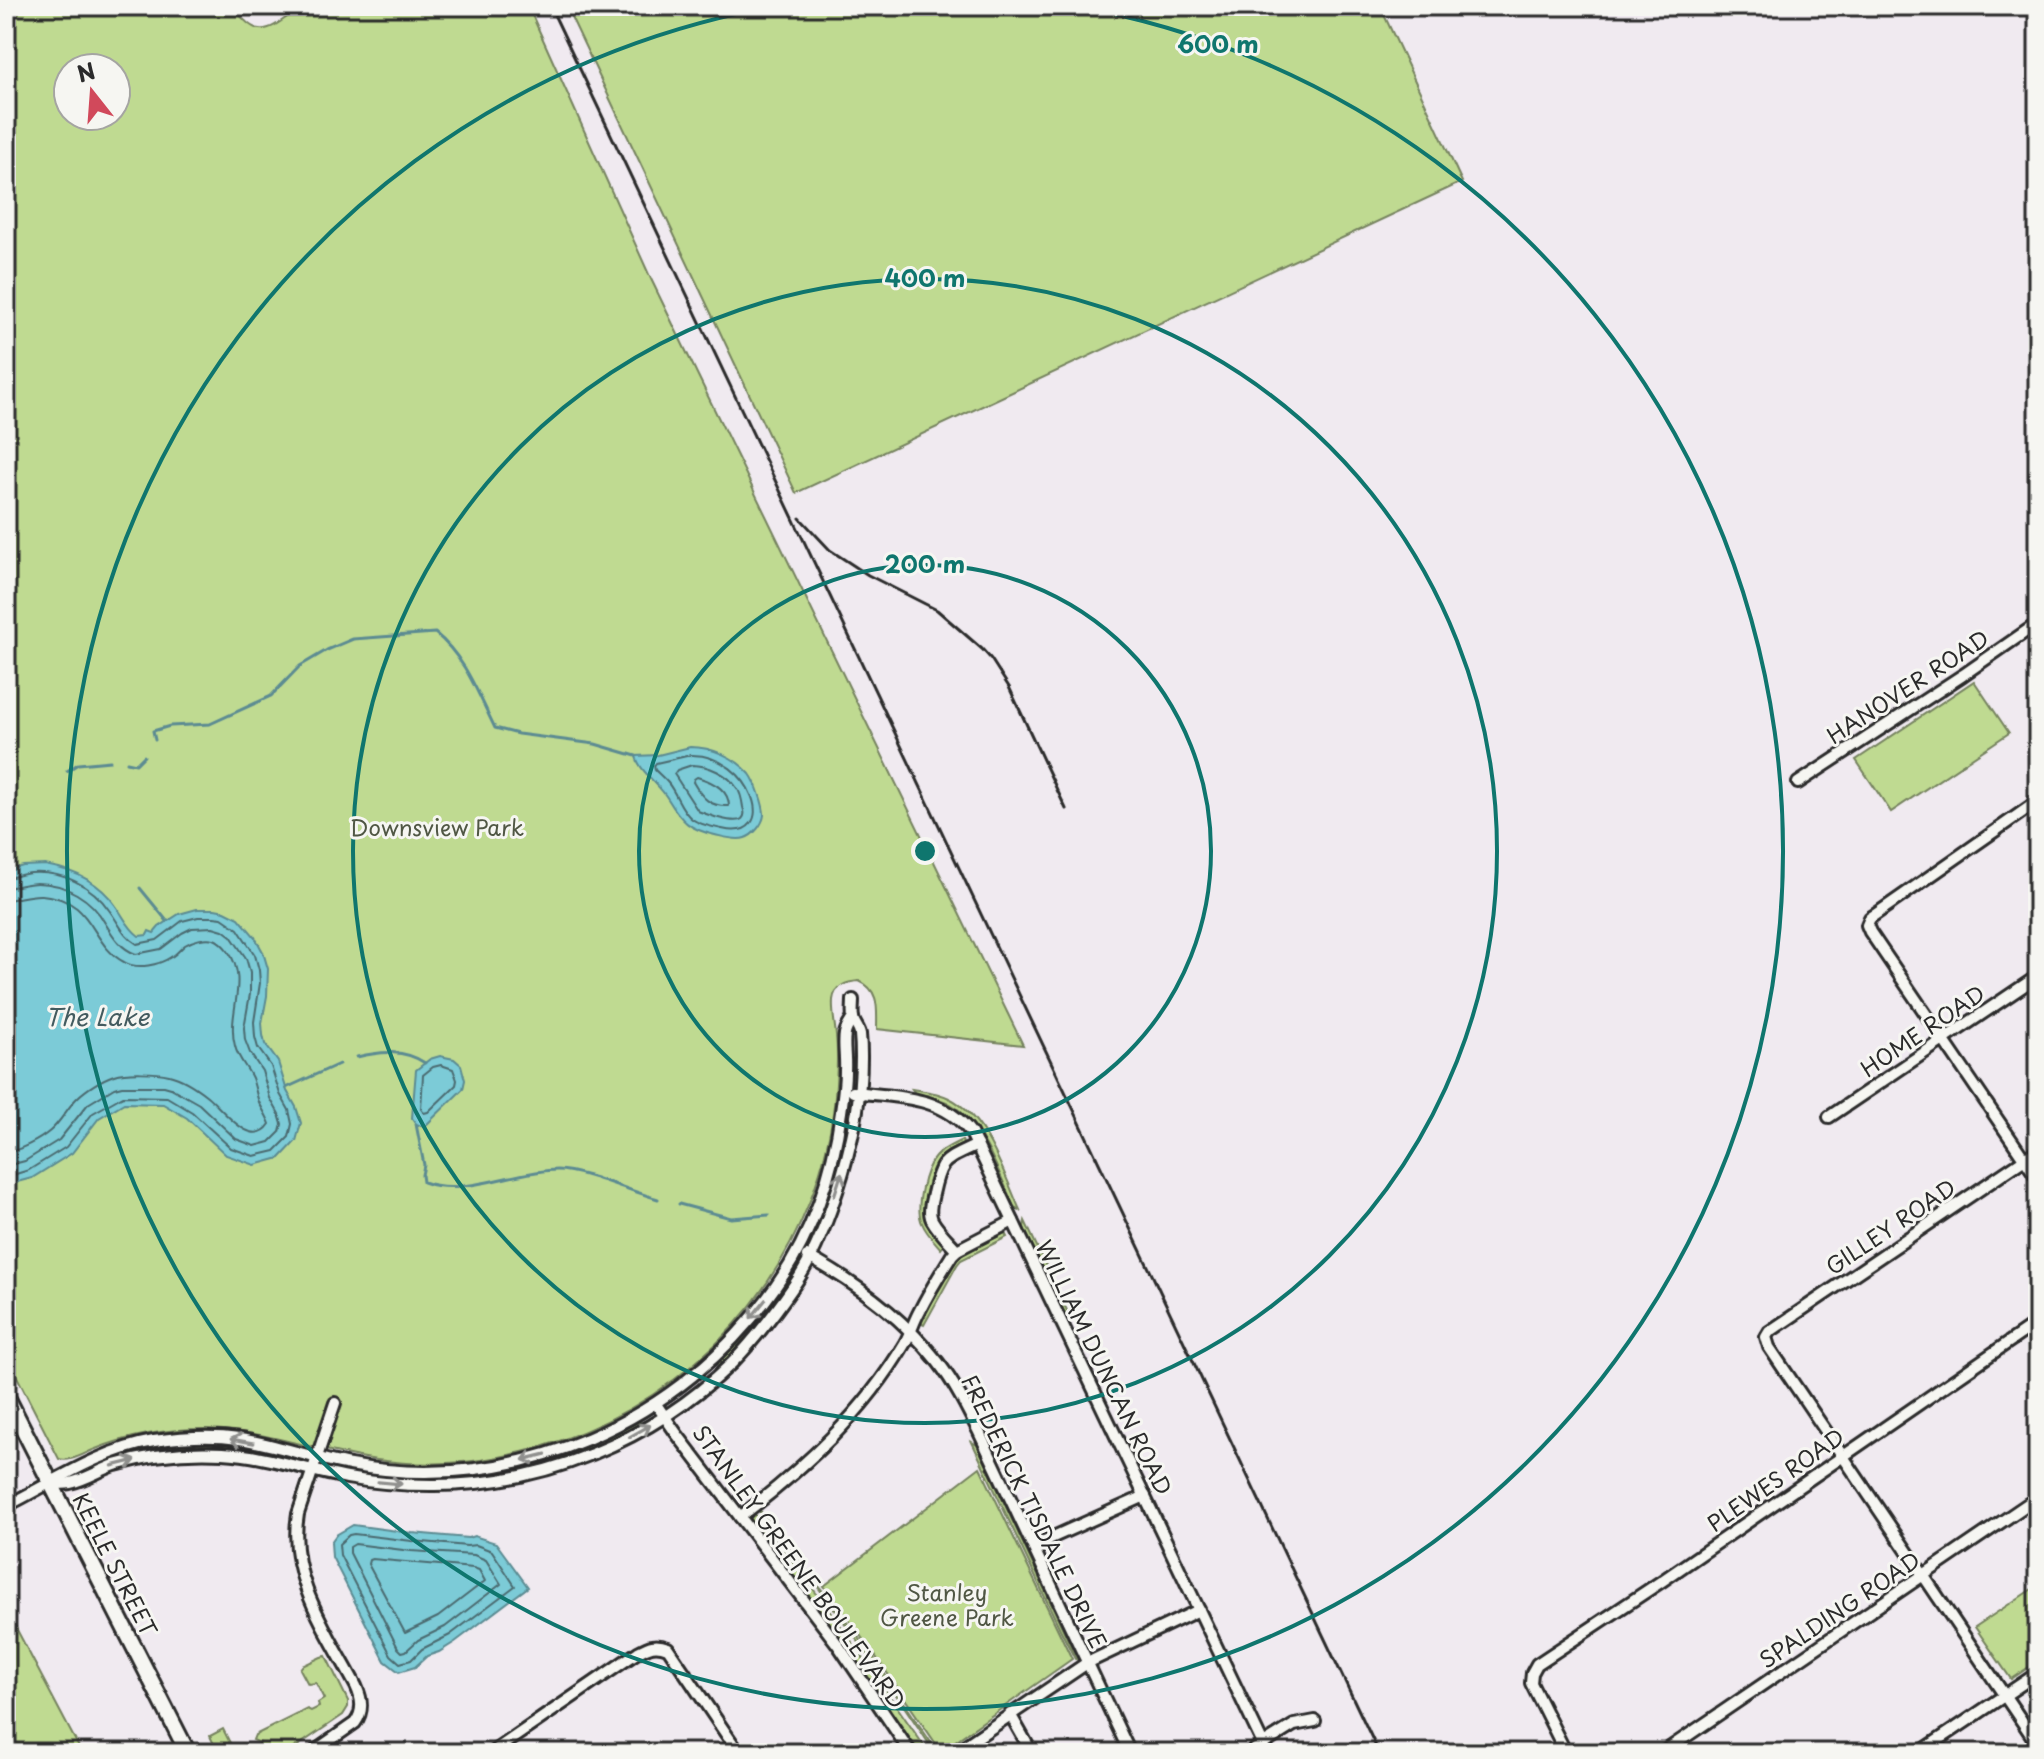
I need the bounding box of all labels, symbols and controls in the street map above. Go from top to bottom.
text: 600 m [1177,25,1259,61]
north arrow [52,52,132,132]
text: N [73,53,99,90]
text: 400 m [884,259,966,295]
text: 200 m [885,545,965,581]
street label: HANOVER ROAD [1819,621,1995,751]
park label: Downsview Park [350,810,524,843]
centre of rings [911,837,939,865]
street label: HOME ROAD [1853,976,1991,1084]
water label: The Lake [45,998,150,1034]
street label: GILLEY ROAD [1818,1170,1962,1282]
one-way arrow [831,1172,846,1198]
street label: WILLIAM DUNCAN ROAD [1029,1234,1181,1500]
one-way arrow [749,1298,767,1319]
street label: FREDERICK TISDALE DRIVE [954,1368,1116,1654]
street label: STANLEY GREENE BOULEVARD [686,1417,914,1715]
street label: PLEWES ROAD [1700,1419,1850,1539]
one-way arrow [628,1422,652,1438]
one-way arrow [229,1432,255,1447]
one-way arrow [522,1450,548,1465]
one-way arrow [111,1455,136,1470]
one-way arrow [376,1476,403,1491]
street label: KEELE STREET [66,1486,167,1642]
street label: SPALDING ROAD [1752,1543,1926,1675]
park label: Stanley Greene Park [880,1575,1014,1633]

